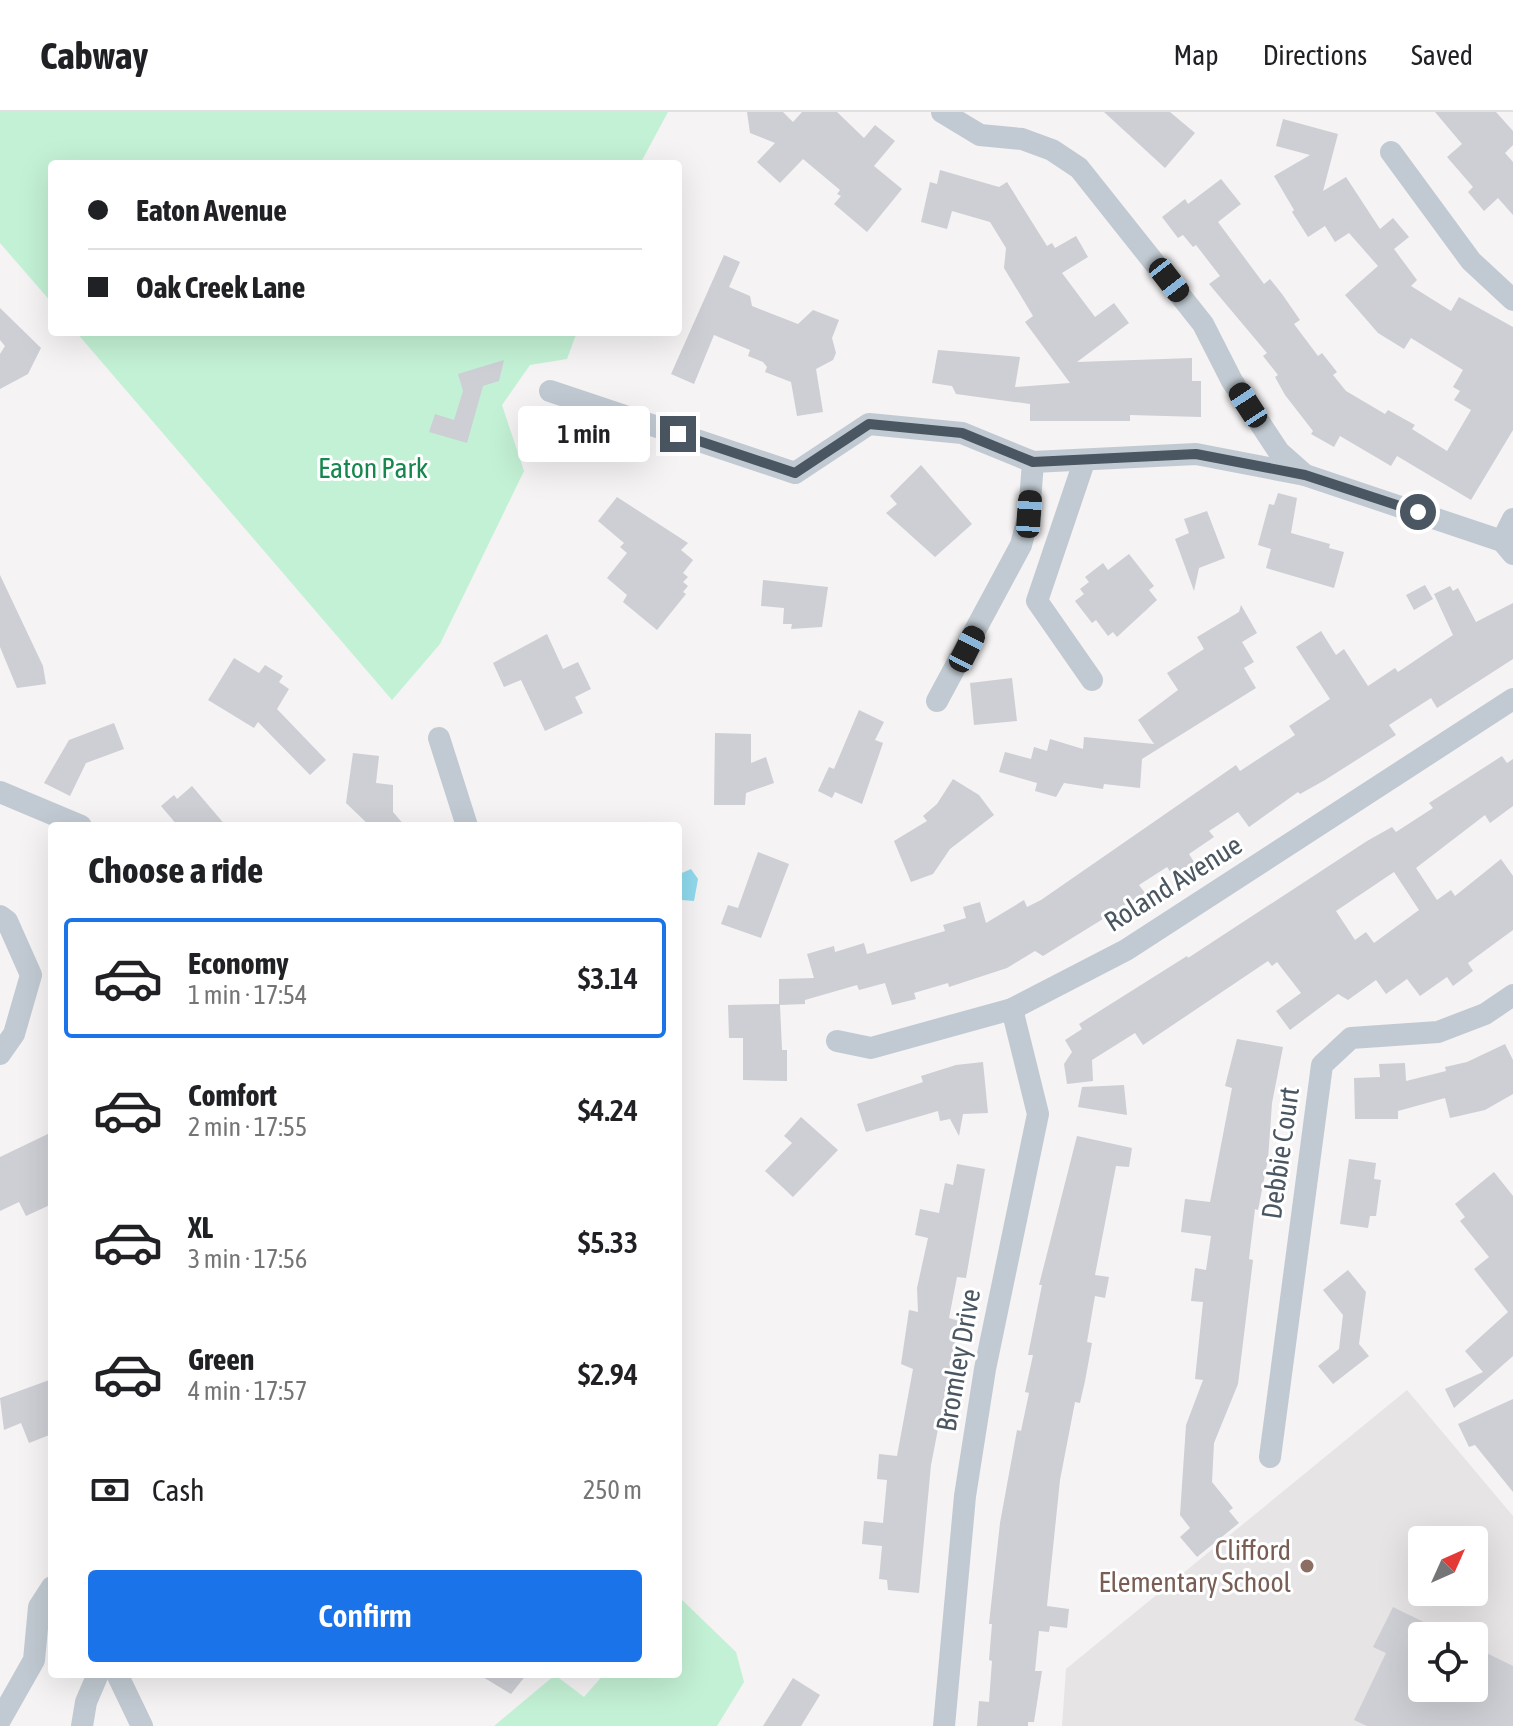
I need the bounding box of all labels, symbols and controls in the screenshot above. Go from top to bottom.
text: Cabway [40,34,148,77]
text: Map [1174,39,1219,71]
text: Directions [1263,39,1367,71]
text: Saved [1411,39,1473,71]
text: Eaton Avenue [136,193,287,227]
car [1145,254,1193,306]
text: Oak Creek Lane [136,270,305,304]
car [1225,378,1271,432]
callout: 1 min [518,406,650,462]
route end [660,416,696,452]
text: 1 min [557,419,611,449]
park label: Eaton Park [318,452,428,484]
car [1015,489,1043,539]
route start [1400,494,1436,530]
car [945,622,989,676]
street label: Roland Avenue [1098,828,1248,938]
text: Choose a ride [88,849,263,891]
icon: car [92,942,164,1014]
text: Economy [188,946,289,980]
text: $3.14 [578,961,638,995]
text: 1 min · 17:54 [188,980,307,1010]
icon: car [92,1074,164,1146]
text: Comfort [188,1078,277,1112]
street label: Debbie Court [1255,1085,1305,1221]
text: $4.24 [578,1093,638,1127]
text: 2 min · 17:55 [188,1112,307,1142]
icon: car [92,1206,164,1278]
text: XL [188,1210,213,1244]
text: $5.33 [578,1225,638,1259]
text: 3 min · 17:56 [188,1244,307,1274]
street label: Bromley Drive [930,1286,986,1434]
icon: car [92,1338,164,1410]
text: Green [188,1342,254,1376]
text: $2.94 [578,1357,638,1391]
text: 4 min · 17:57 [188,1376,307,1406]
icon: cash [88,1468,132,1512]
text: Cash [152,1473,205,1507]
text: 250 m [583,1475,642,1505]
north arrow [1408,1526,1488,1606]
map controls [1408,1526,1488,1702]
place label: Clifford Elementary School [1099,1534,1292,1598]
marker: Clifford Elementary School [1298,1557,1316,1575]
button: Confirm [88,1570,642,1662]
button: locate [1408,1622,1488,1702]

